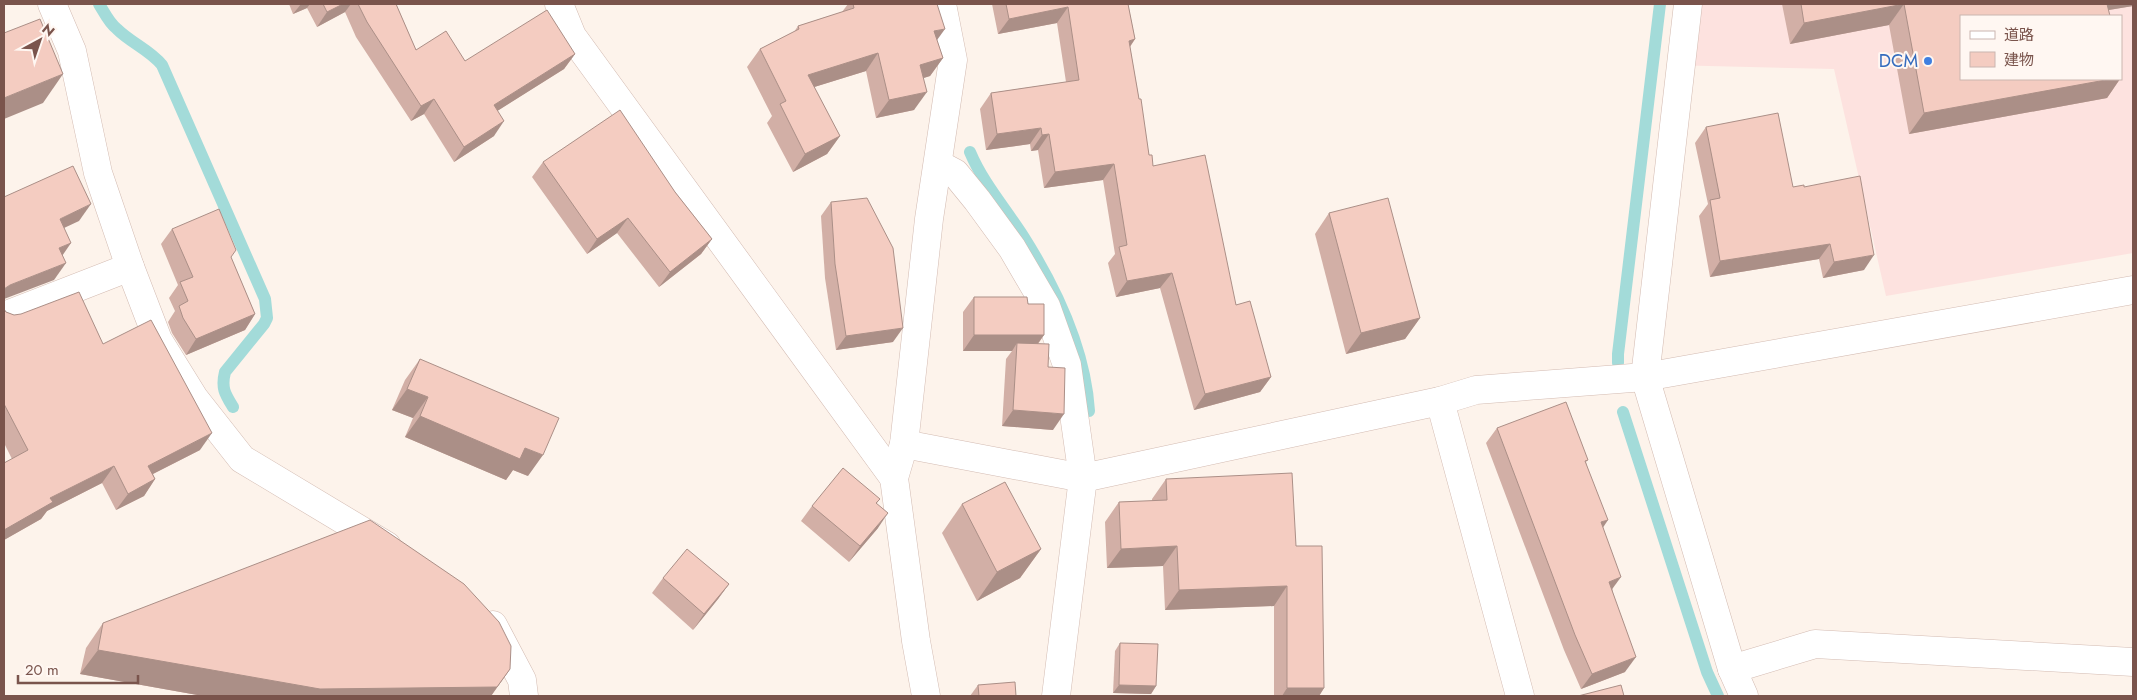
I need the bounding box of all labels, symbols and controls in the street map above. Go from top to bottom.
north arrow [15,15,65,65]
legend [1960,15,2122,80]
text: N [38,19,59,41]
text: 道路 [2004,24,2034,46]
place label: DCM [1879,48,1918,74]
text: 建物 [2004,49,2034,71]
marker: DCM [1922,55,1934,67]
scale bar [18,652,138,684]
text: 20 m [25,659,59,681]

